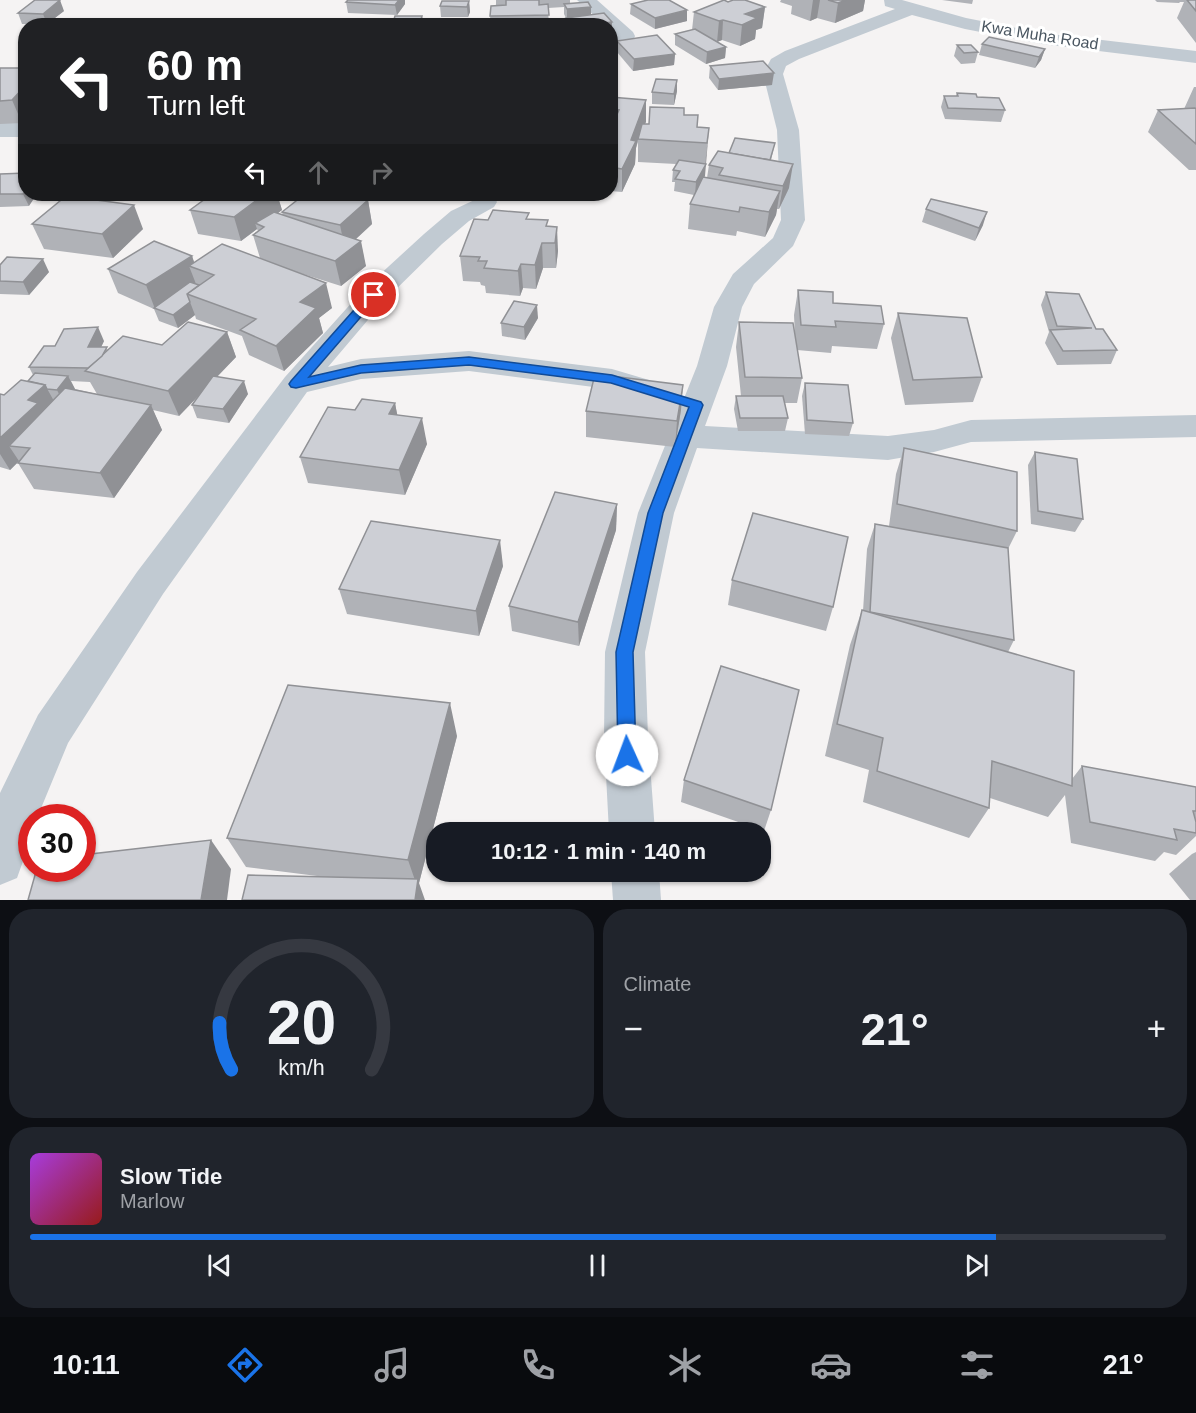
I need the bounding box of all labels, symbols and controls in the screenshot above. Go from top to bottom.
street label: Kwa Muha Road [980,17,1100,53]
icon: left [48,42,126,120]
text: 60 m [147,42,243,89]
text: Turn left [147,91,245,121]
icon: left [239,156,272,189]
icon: ahead [302,156,335,189]
icon: right [365,156,398,189]
pin [348,269,399,320]
icon: arrive [357,278,390,311]
position arrow [595,723,659,787]
speed limit sign: 30 [18,804,96,882]
text: 10:12 · 1 min · 140 m [491,839,706,864]
text: Climate [624,973,691,995]
text: 20 [267,988,336,1057]
text: 21° [861,1004,929,1055]
text: − [624,1010,643,1047]
text: + [1147,1010,1166,1047]
text: km/h [278,1057,324,1081]
text: Slow Tide [120,1164,222,1189]
text: Marlow [120,1190,184,1212]
icon: previous [203,1249,236,1282]
icon: pause [581,1249,614,1282]
icon: next [960,1249,993,1282]
icon: directions [224,1344,266,1386]
icon: music [371,1344,413,1386]
icon: phone [517,1344,559,1386]
icon: climate [664,1344,706,1386]
icon: car [810,1344,852,1386]
icon: filters [956,1344,998,1386]
text: 10:11 [52,1350,120,1380]
text: 21° [1103,1350,1144,1380]

